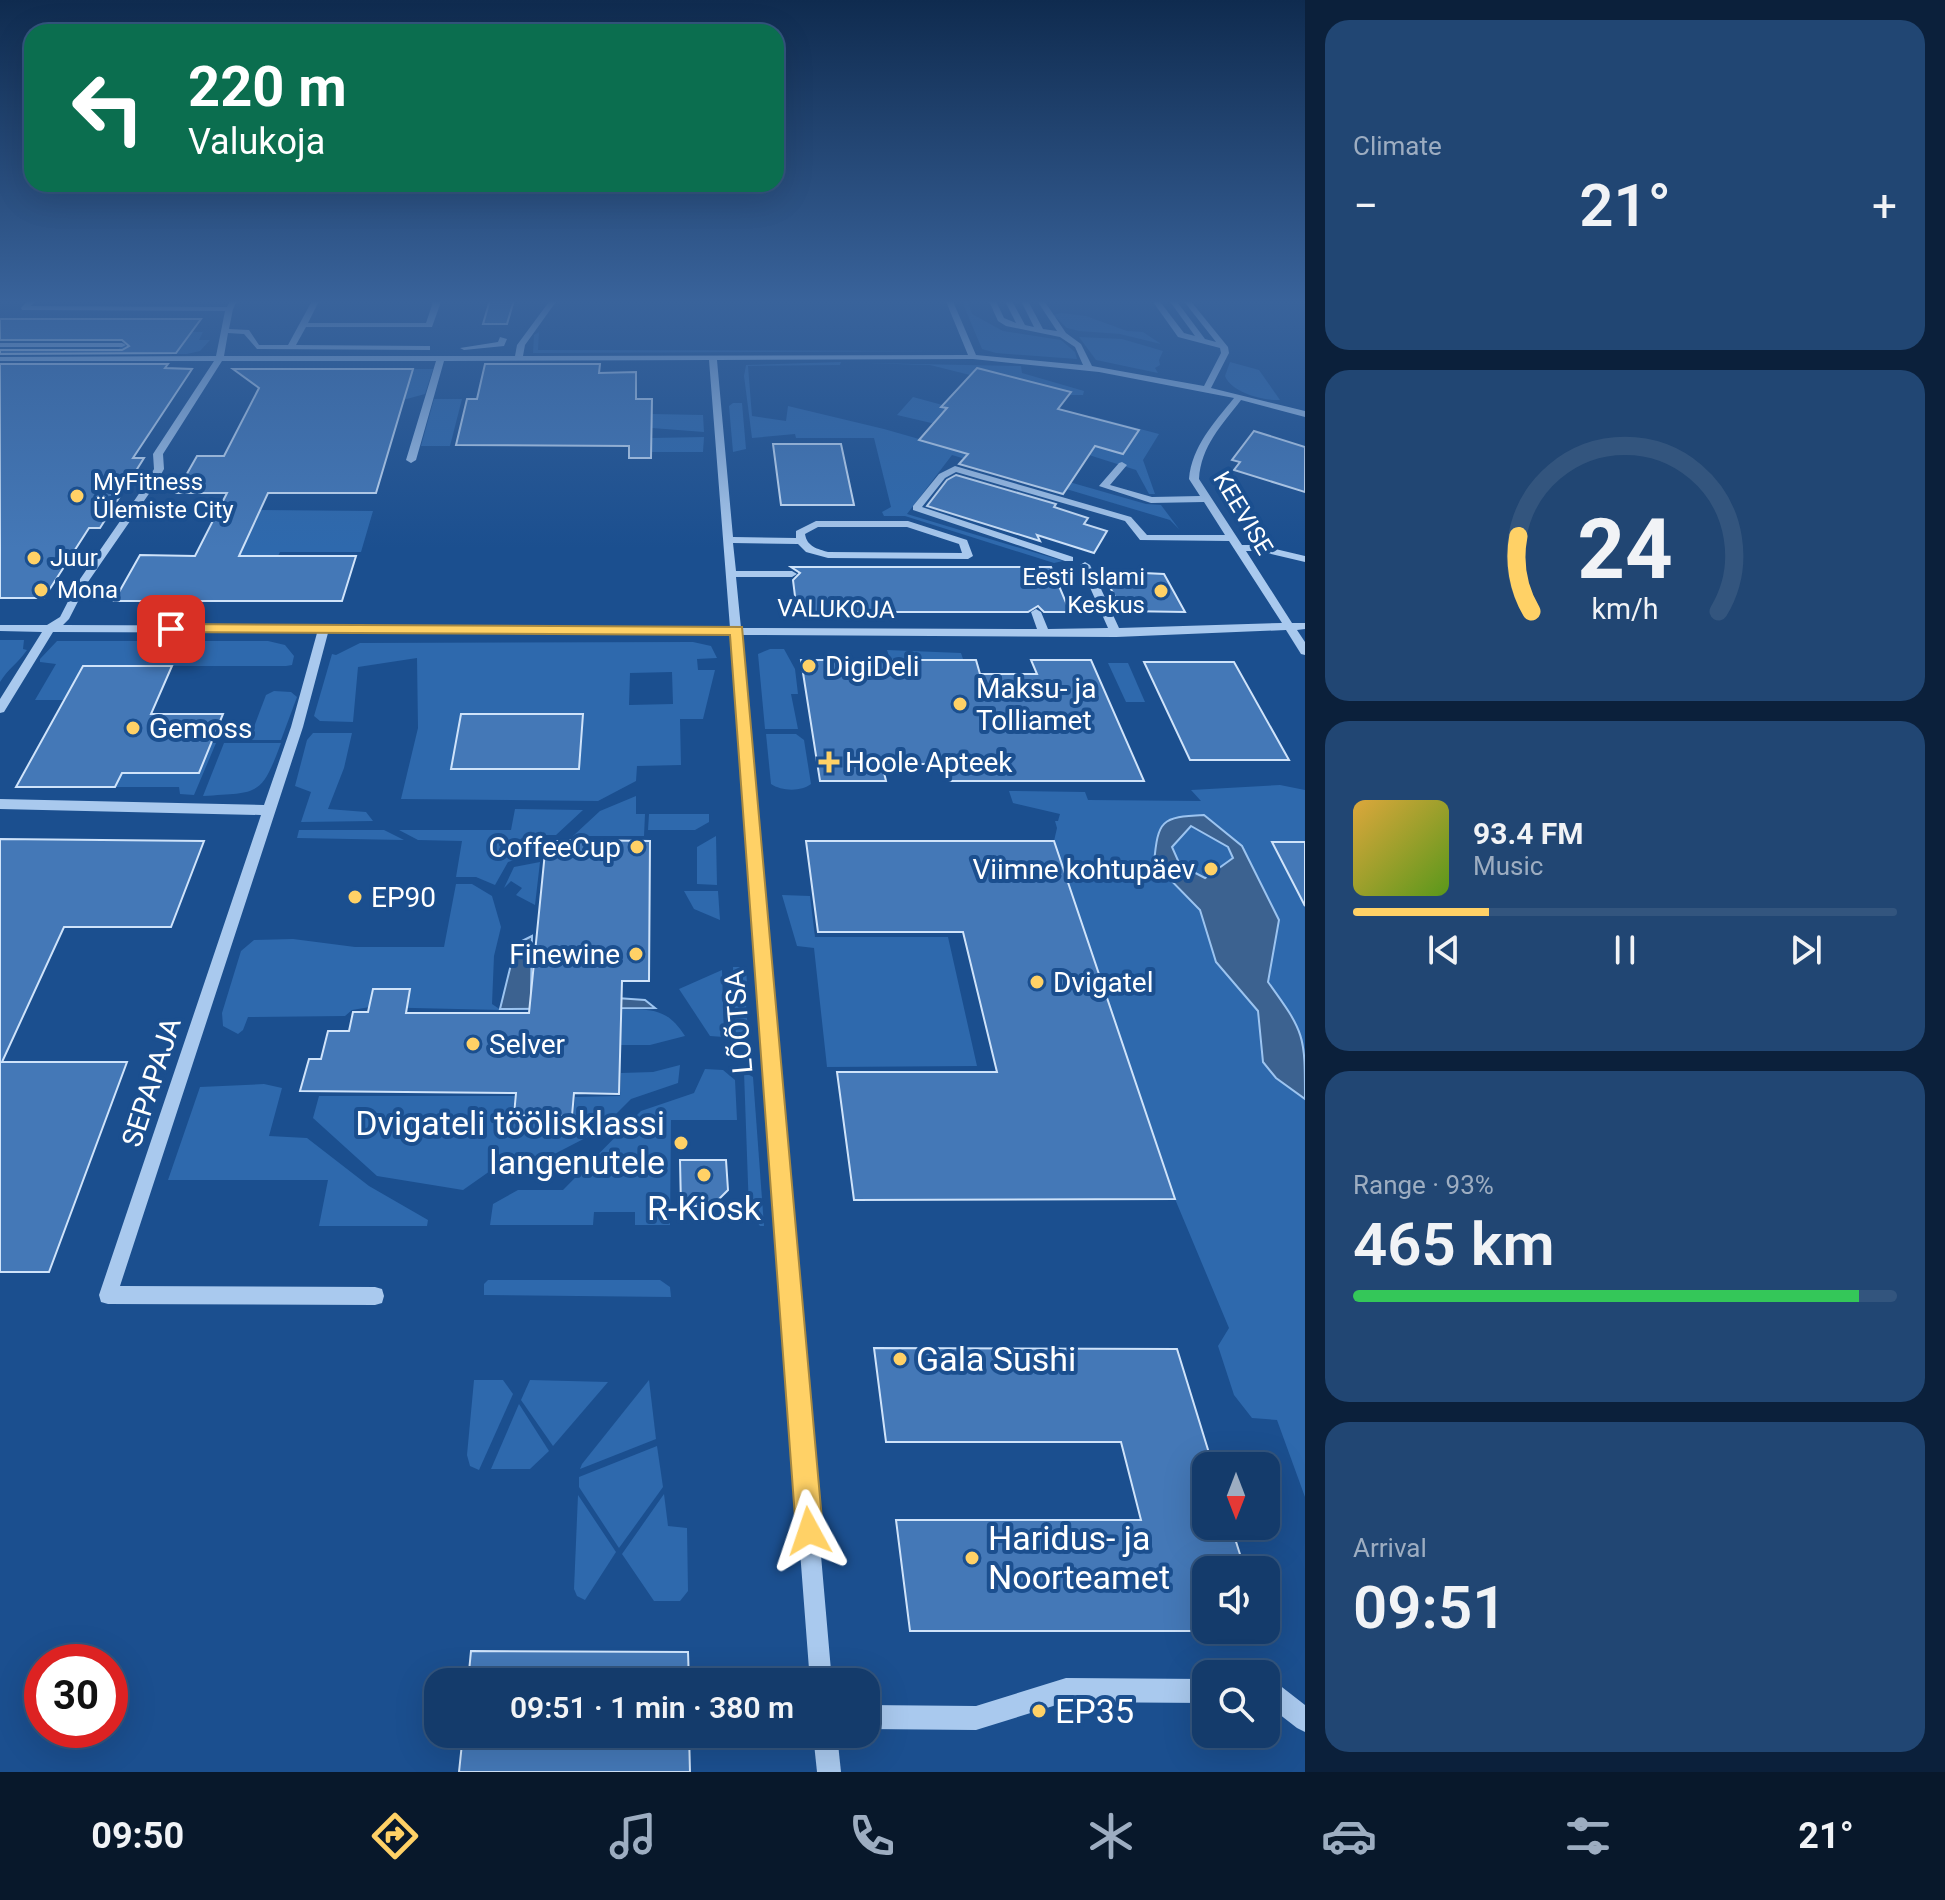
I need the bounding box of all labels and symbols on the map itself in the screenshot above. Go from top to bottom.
street label: KEEVISE [1207,466,1279,560]
place label: MyFitness Ülemiste City [93,468,234,524]
marker: MyFitness Ülemiste City [68,487,86,505]
place label: Juur [50,544,98,572]
marker: Juur [25,549,43,567]
place label: Eesti Islami Keskus [1022,563,1145,619]
place label: Mona [57,576,118,604]
marker: Mona [32,581,50,599]
marker: Eesti Islami Keskus [1152,582,1170,600]
street label: VALUKOJA [777,594,895,624]
pin [137,595,205,663]
place label: DigiDeli [825,650,920,683]
marker: DigiDeli [800,657,818,675]
place label: Maksu- ja Tolliamet [976,672,1096,737]
marker: Maksu- ja Tolliamet [951,695,969,713]
place label: Gemoss [149,712,252,745]
marker: Gemoss [124,719,142,737]
place label: Hoole Apteek [845,746,1013,779]
marker: Hoole Apteek [820,753,838,771]
place label: CoffeeCup [489,831,621,864]
marker: CoffeeCup [628,838,646,856]
place label: Viimne kohtupäev [972,853,1195,886]
marker: Viimne kohtupäev [1202,860,1220,878]
place label: EP90 [371,881,436,914]
marker: EP90 [346,888,364,906]
place label: Finewine [509,938,620,971]
marker: Finewine [627,945,645,963]
place label: Dvigatel [1053,966,1154,999]
street label: LÕÕTSA [718,969,759,1075]
marker: Dvigatel [1028,973,1046,991]
street label: SEPAPAJA [115,1013,188,1151]
place label: Selver [489,1028,566,1061]
marker: Selver [464,1035,482,1053]
place label: Dvigateli töölisklassi langenutele [355,1103,665,1182]
marker: Dvigateli töölisklassi langenutele [672,1134,690,1152]
marker: R-Kiosk [695,1166,713,1184]
place label: R-Kiosk [647,1188,762,1228]
place label: Gala Sushi [916,1339,1076,1379]
marker: Gala Sushi [891,1350,909,1368]
north arrow [1192,1452,1280,1540]
position arrow [767,1489,851,1573]
place label: Haridus- ja Noorteamet [988,1518,1170,1597]
marker: Haridus- ja Noorteamet [963,1549,981,1567]
speed limit sign: 30 [24,1644,128,1748]
place label: EP35 [1055,1691,1134,1731]
marker: EP35 [1030,1702,1048,1720]

